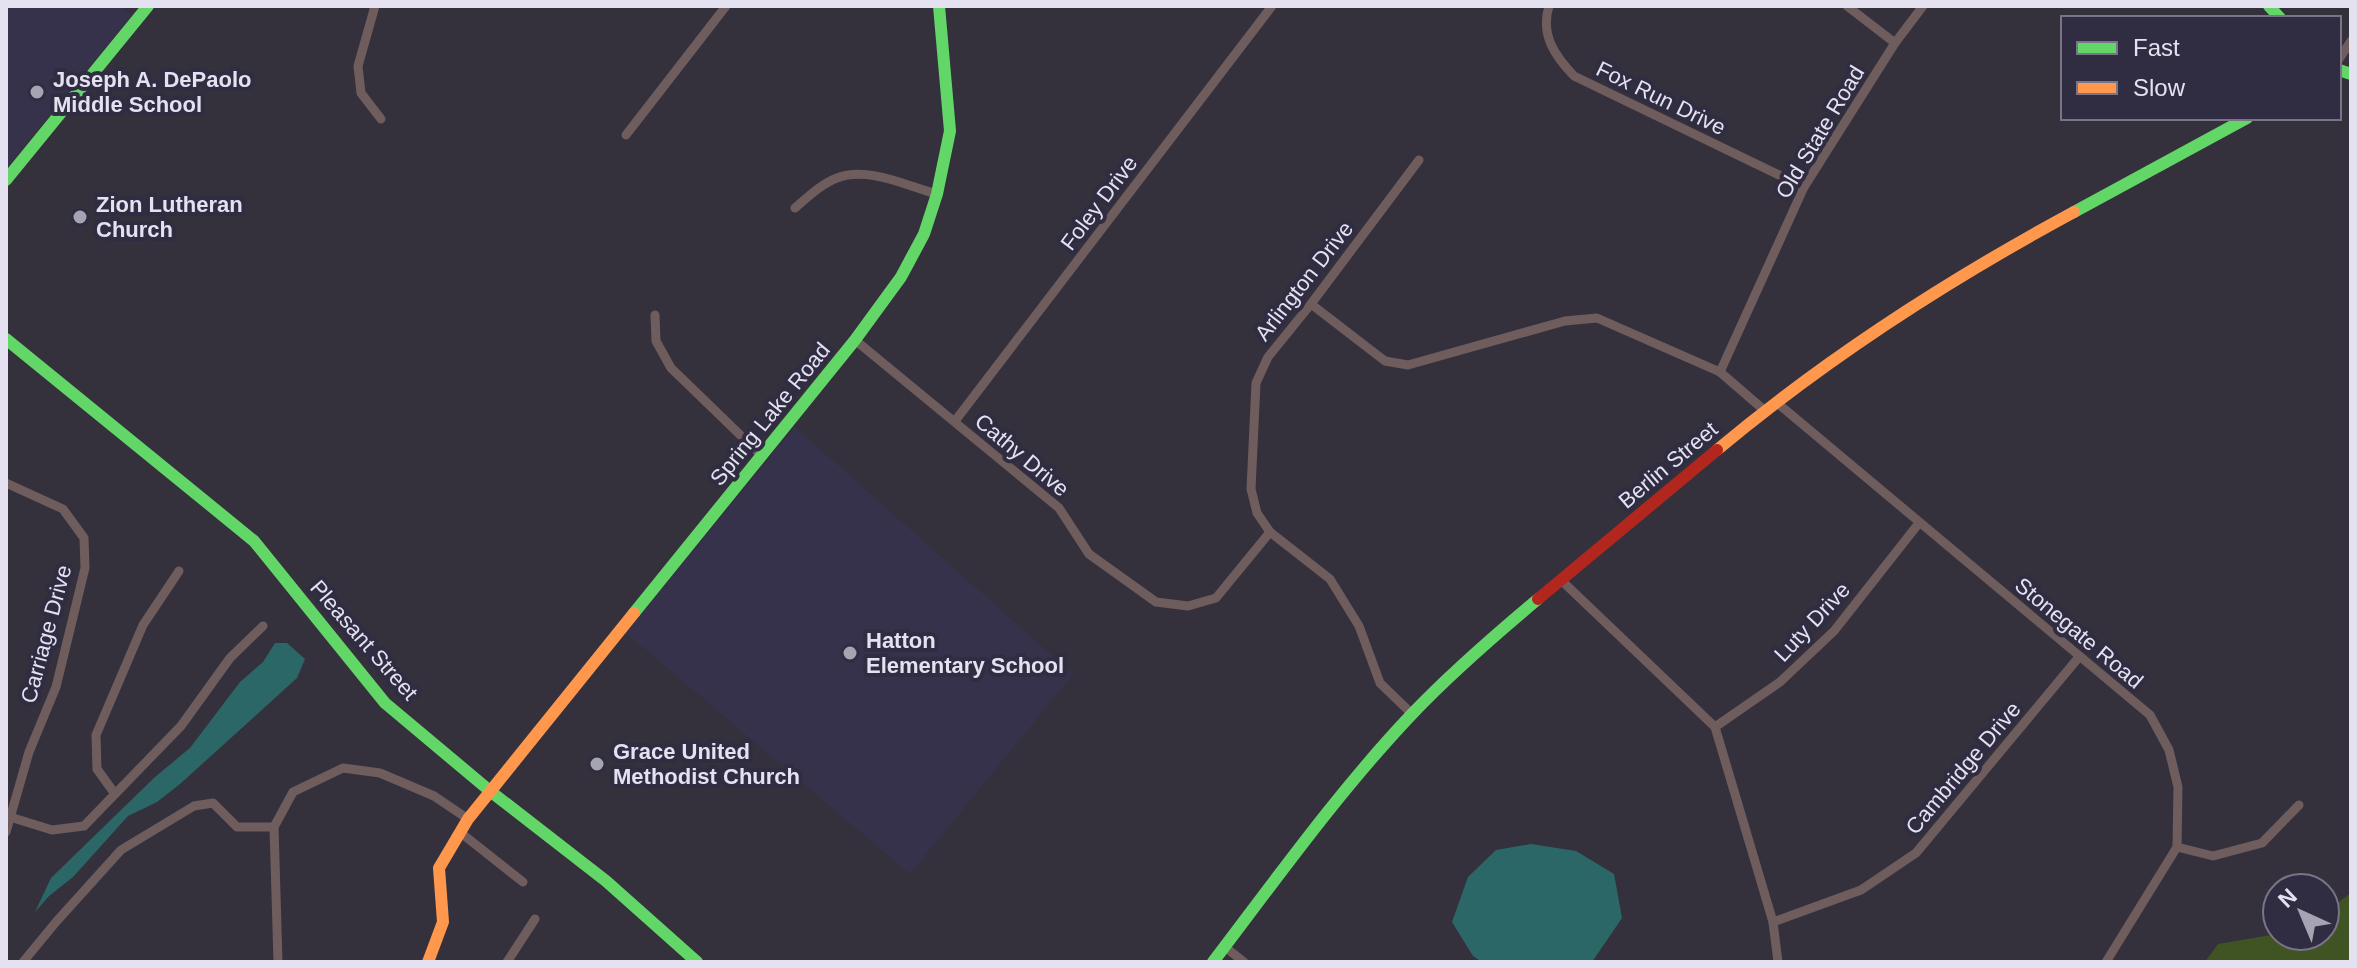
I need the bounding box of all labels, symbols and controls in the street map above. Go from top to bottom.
legend [2061,16,2341,120]
text: Fast [2133,34,2180,61]
street label: Fox Run Drive [1592,56,1730,140]
street label: Old State Road [1771,61,1869,203]
place label: Joseph A. DePaolo Middle School [53,67,251,117]
text: Slow [2133,74,2186,101]
marker: Joseph A. DePaolo Middle School [28,83,46,101]
street label: Foley Drive [1056,151,1142,255]
place label: Zion Lutheran Church [96,192,243,242]
marker: Zion Lutheran Church [71,208,89,226]
street label: Arlington Drive [1250,216,1358,346]
street label: Spring Lake Road [705,338,835,490]
street label: Cathy Drive [970,408,1074,502]
street label: Berlin Street [1614,417,1722,513]
street label: Carriage Drive [16,562,76,706]
street label: Stonegate Road [2010,572,2148,694]
street label: Pleasant Street [305,575,423,705]
street label: Luty Drive [1769,577,1855,667]
place label: Hatton Elementary School [866,628,1064,678]
marker: Hatton Elementary School [841,644,859,662]
street label: Cambridge Drive [1900,697,2026,839]
place label: Grace United Methodist Church [613,739,800,789]
marker: Grace United Methodist Church [588,755,606,773]
north arrow [2261,872,2341,952]
text: N [2273,883,2302,912]

